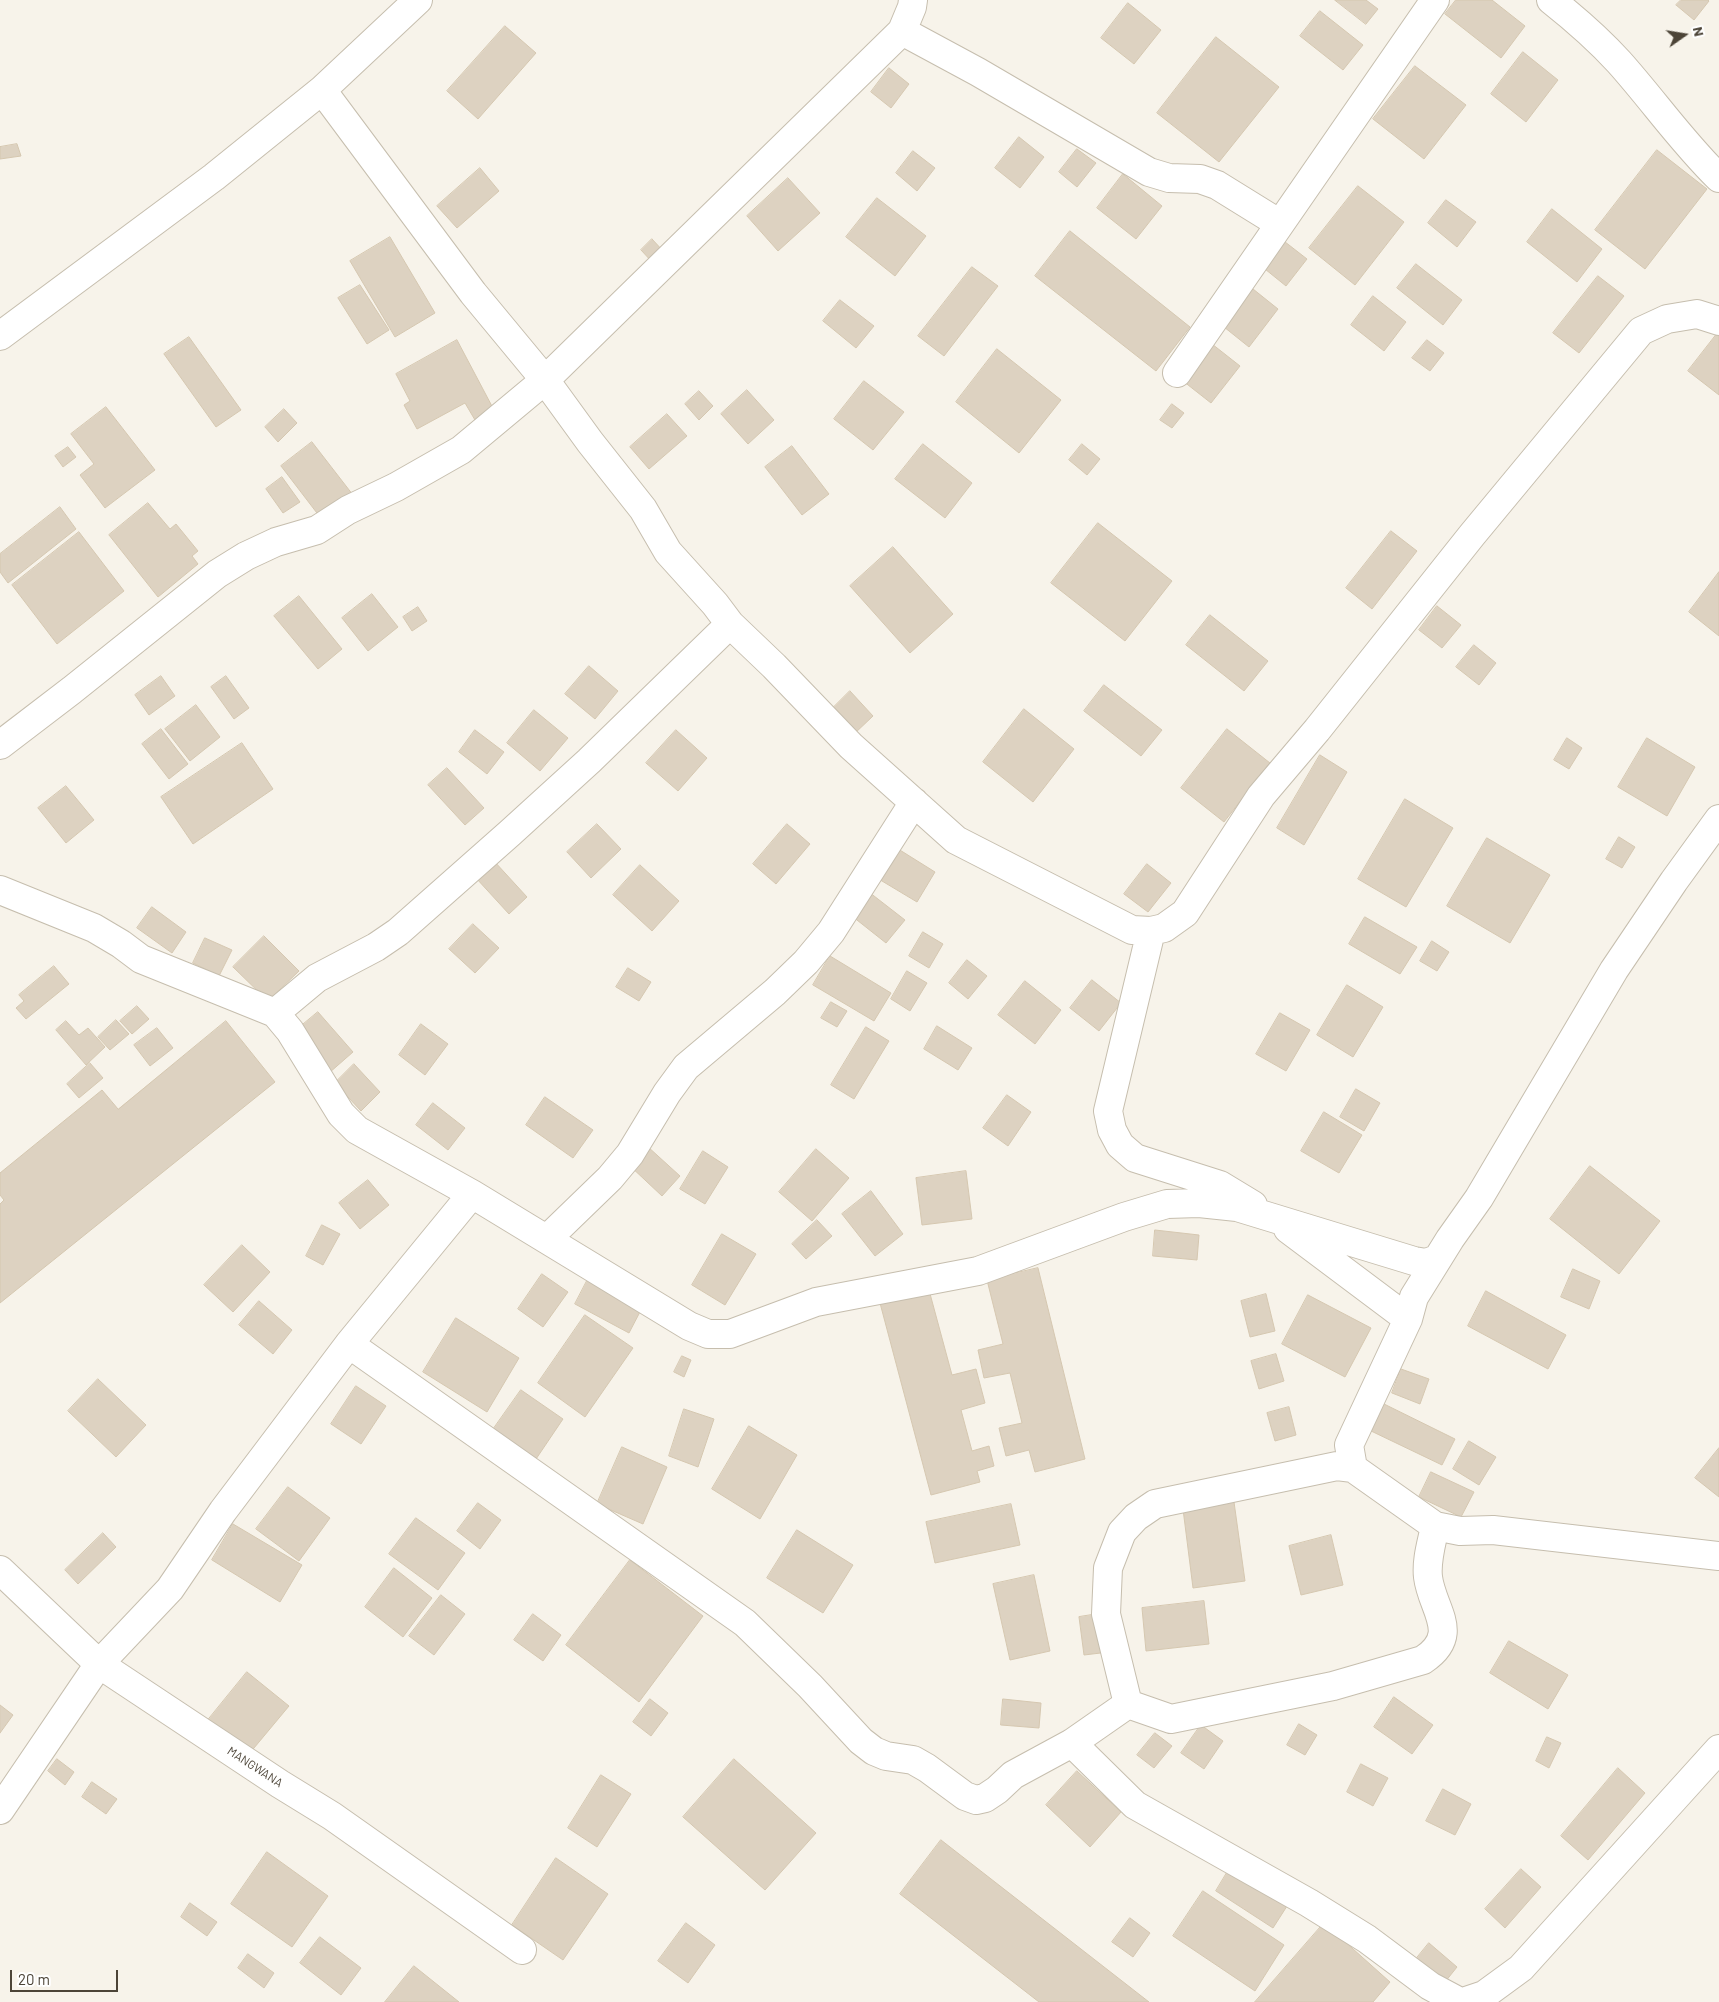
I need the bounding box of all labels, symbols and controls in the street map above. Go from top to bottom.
north arrow [1659,10,1709,60]
text: N [1690,25,1708,38]
street label: MANGWANA [225,1744,285,1790]
scale bar [12,1960,120,1992]
text: 20 m [18,1970,50,1988]

